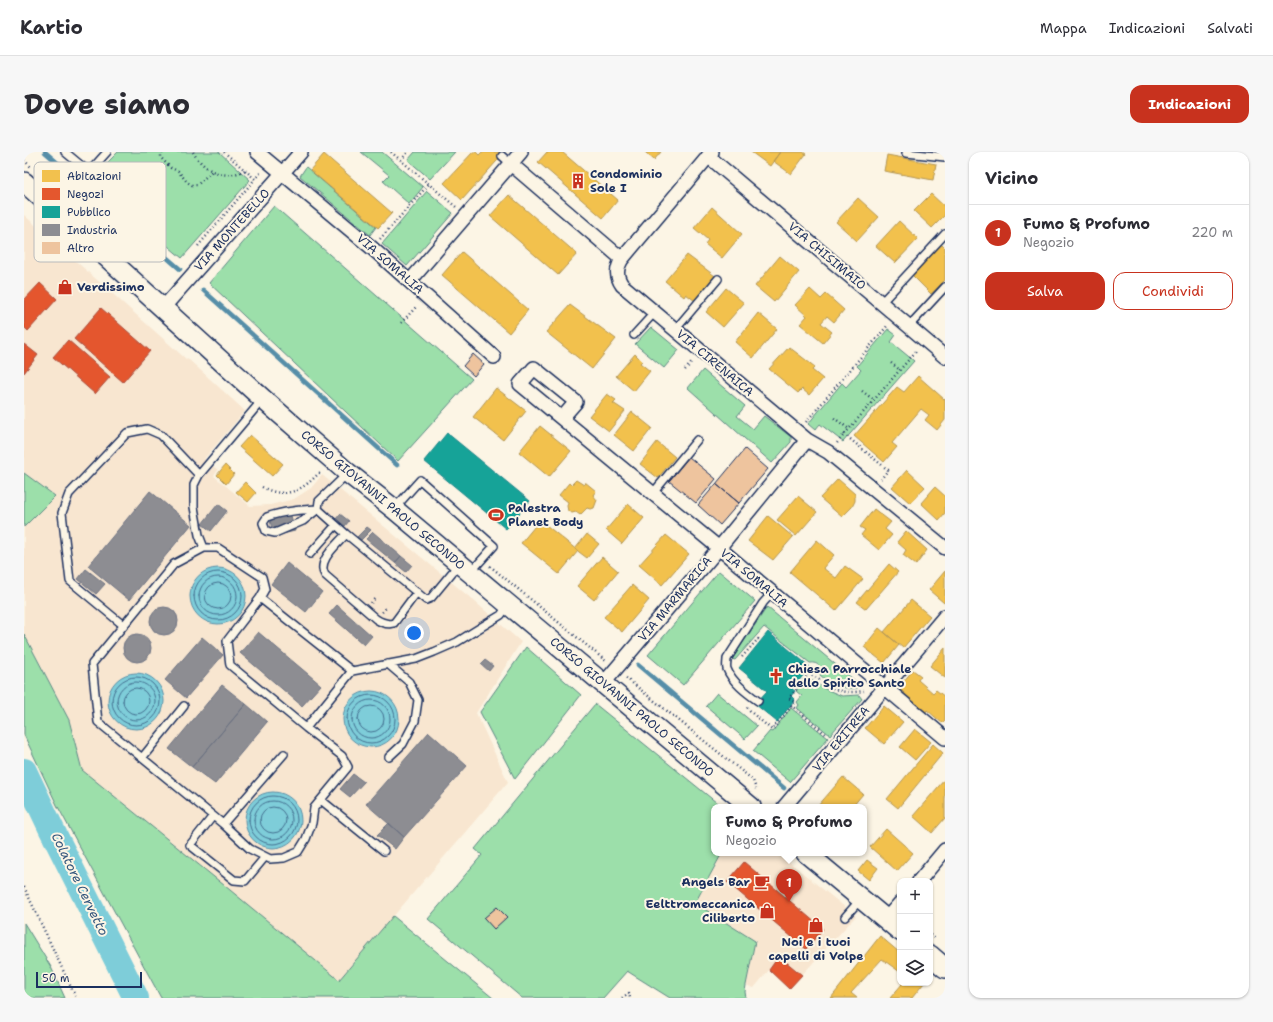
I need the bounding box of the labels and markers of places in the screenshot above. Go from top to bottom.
place label: Condominio Sole I [590,166,663,196]
building icon: Condominio Sole I [569,172,587,190]
shop icon: Verdissimo [56,278,74,296]
place label: Verdissimo [77,279,145,295]
place label: Palestra Planet Body [508,500,583,530]
sports icon: Palestra Planet Body [487,506,505,524]
place label: Chiesa Parrocchiale dello Spirito Santo [788,661,912,691]
church icon: Chiesa Parrocchiale dello Spirito Santo [767,667,785,685]
pin: 1 [776,869,802,902]
cafe icon: Angels Bar [753,873,771,891]
place label: Angels Bar [681,874,751,890]
place label: Eelttromeccanica Ciliberto [646,896,756,926]
shop icon: Eelttromeccanica Ciliberto [758,902,776,920]
shop icon: Noi e i tuoi capelli di Volpe [807,916,825,934]
place label: Noi e i tuoi capelli di Volpe [769,934,863,964]

